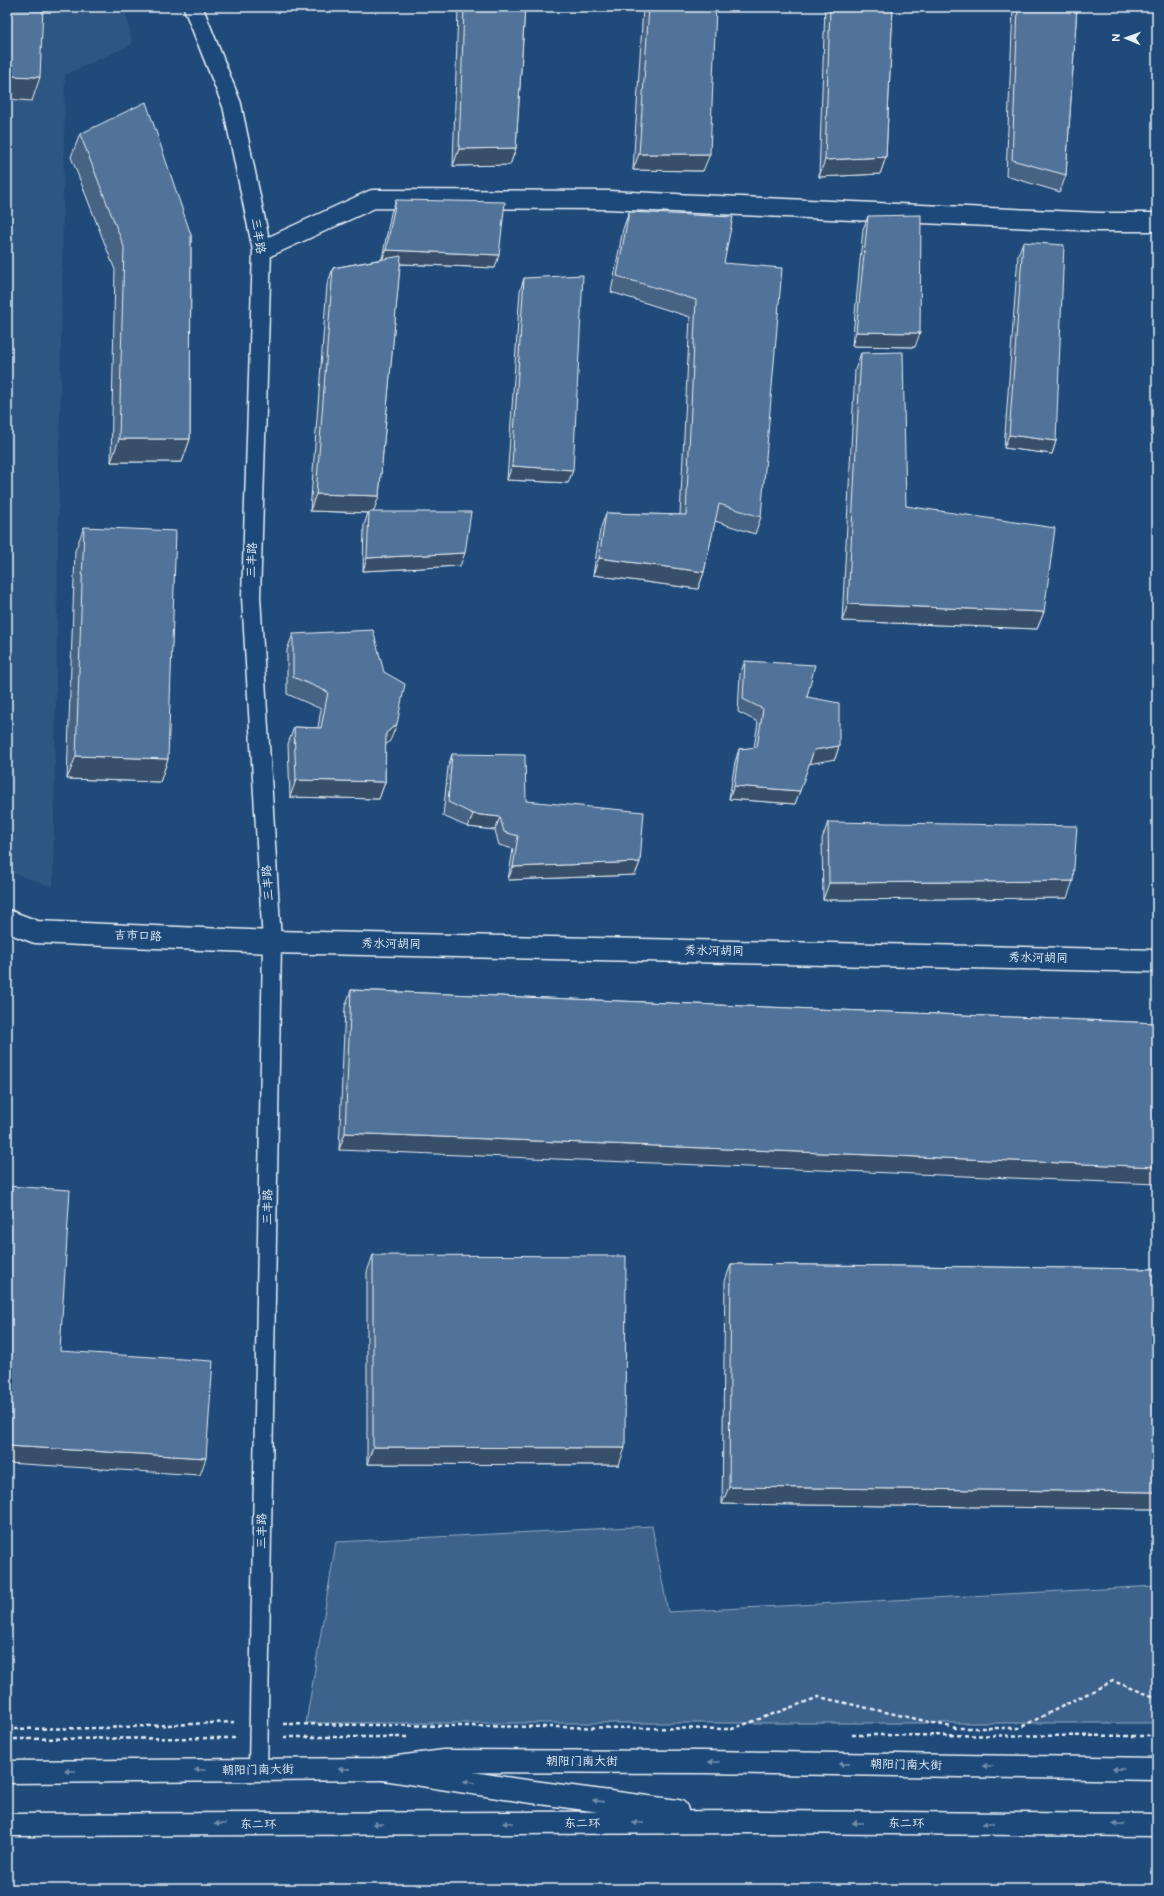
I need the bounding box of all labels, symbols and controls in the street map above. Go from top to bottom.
north arrow [1106,18,1146,58]
text: N [1110,33,1123,42]
street label: 三丰路 [248,217,268,255]
street label: 三丰路 [244,542,260,578]
street label: 三丰路 [259,865,277,901]
street label: 吉市口路 [114,928,162,944]
street label: 秀水河胡同 [361,936,421,952]
street label: 秀水河胡同 [684,943,744,959]
street label: 秀水河胡同 [1008,950,1068,966]
street label: 三丰路 [260,1189,276,1225]
street label: 三丰路 [254,1513,270,1549]
street label: 朝阳门南大街 [546,1754,618,1769]
street label: 朝阳门南大街 [870,1757,942,1773]
one-way arrow [707,1759,720,1765]
one-way arrow [837,1761,850,1767]
street label: 朝阳门南大街 [222,1762,294,1778]
one-way arrow [982,1763,994,1770]
one-way arrow [337,1766,350,1772]
one-way arrow [1111,1766,1124,1772]
one-way arrow [193,1767,206,1773]
one-way arrow [63,1768,76,1774]
one-way arrow [463,1779,475,1785]
one-way arrow [592,1797,604,1804]
street label: 东二环 [564,1816,600,1831]
street label: 东二环 [888,1816,924,1831]
street label: 东二环 [240,1817,276,1832]
one-way arrow [501,1820,514,1826]
one-way arrow [631,1820,644,1826]
one-way arrow [851,1820,864,1826]
one-way arrow [213,1821,226,1827]
one-way arrow [371,1821,384,1827]
one-way arrow [981,1821,994,1827]
one-way arrow [1111,1821,1124,1827]

